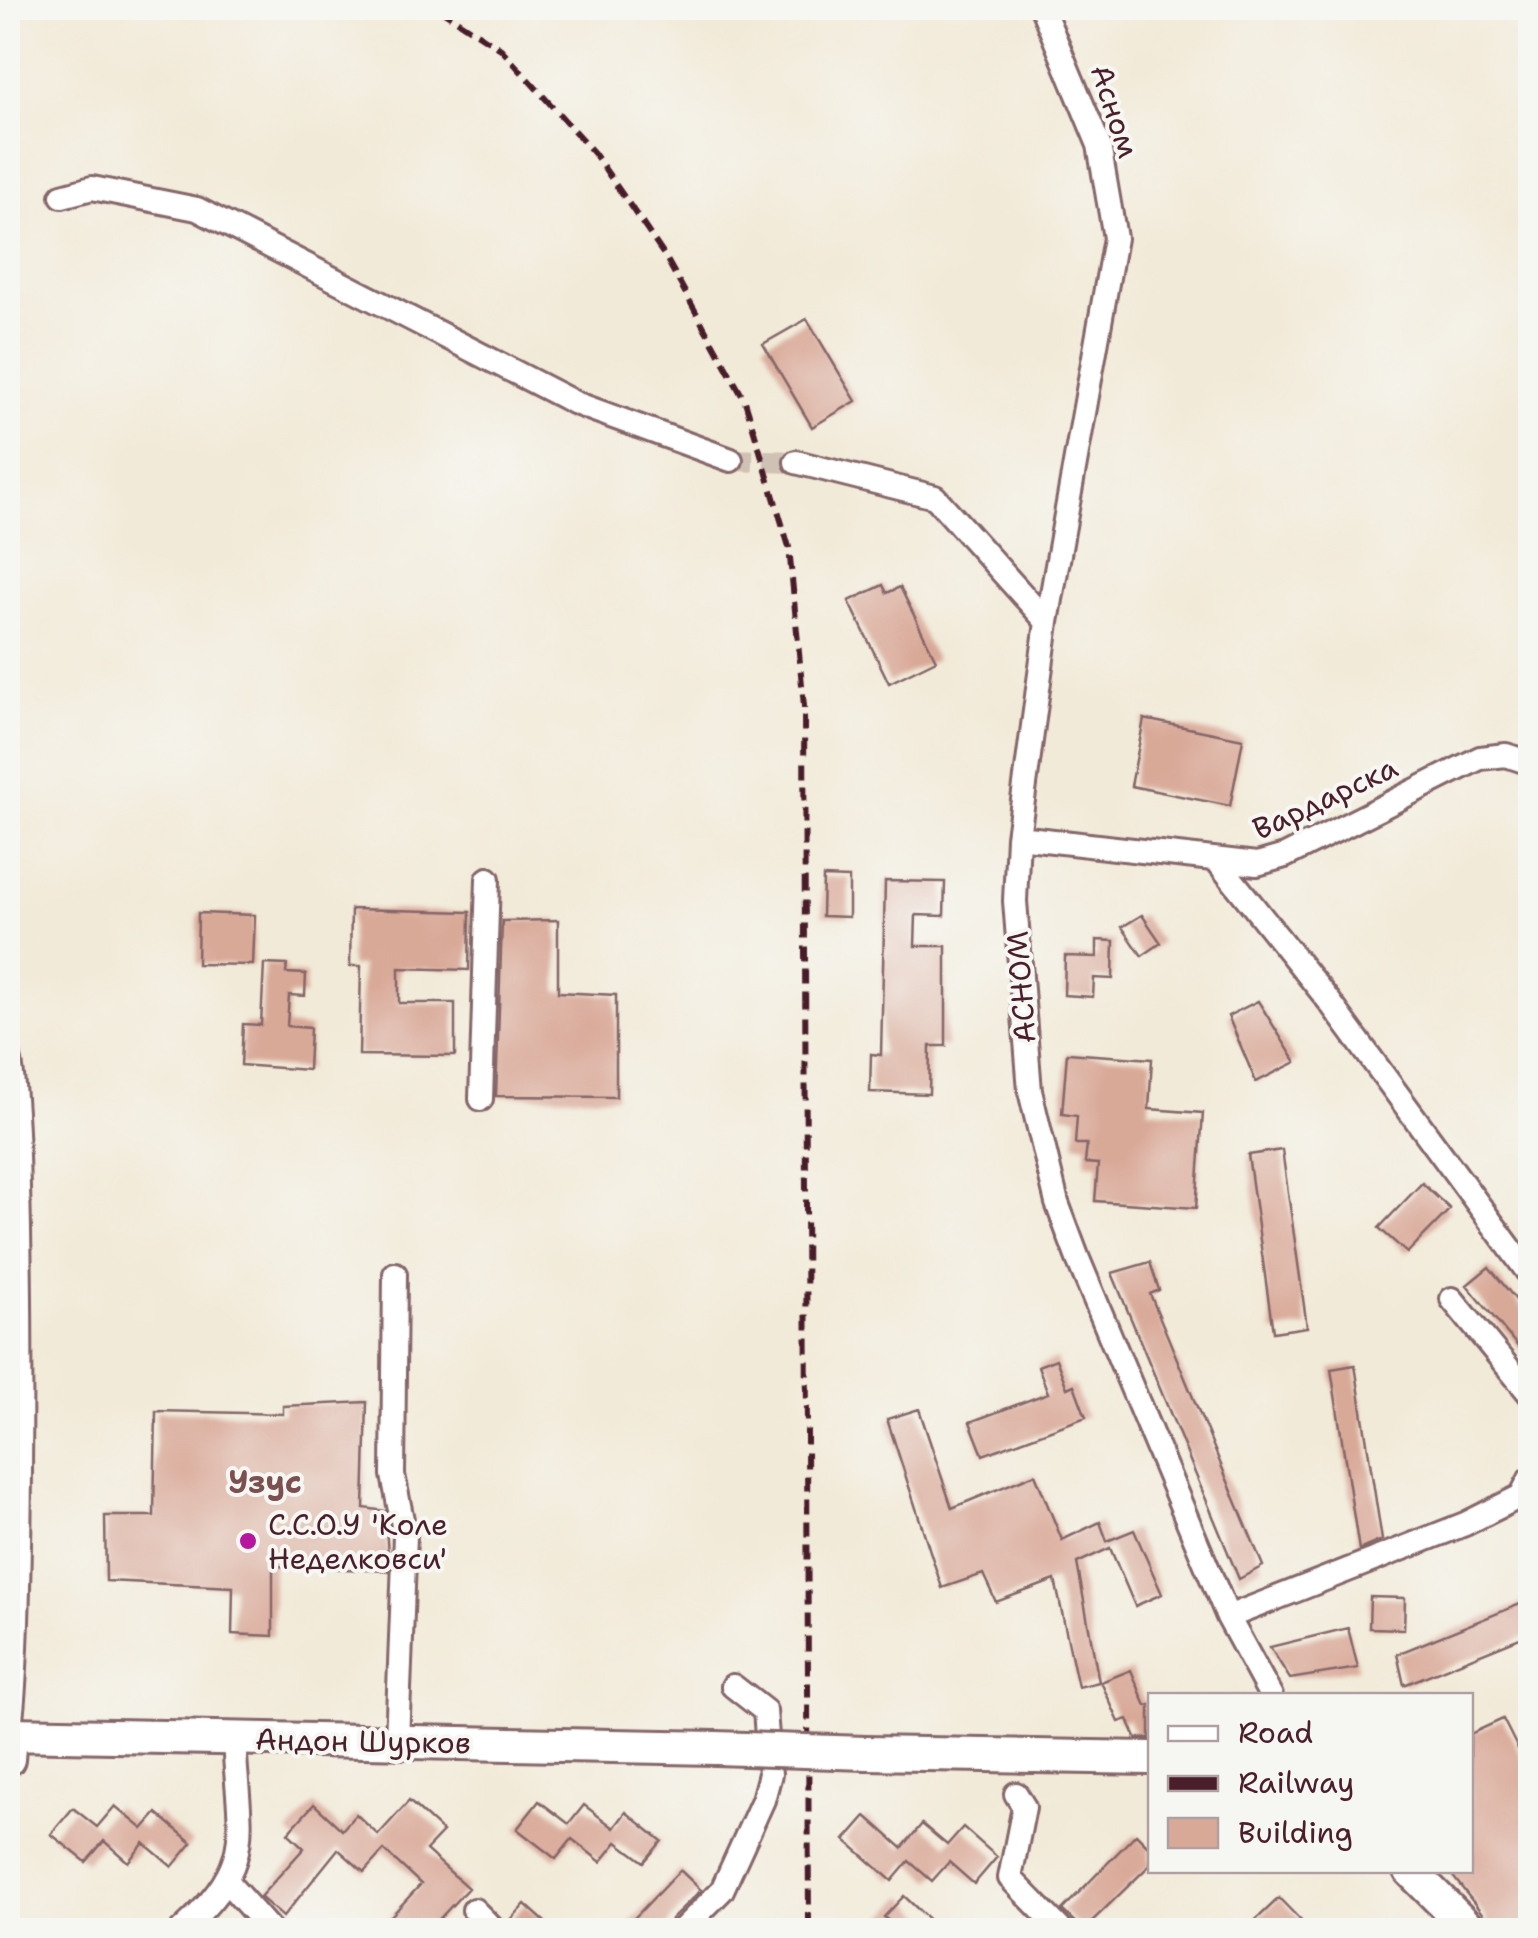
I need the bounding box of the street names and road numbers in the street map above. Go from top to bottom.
street label: Асном [1081,59,1149,163]
street label: Вардарска [1246,746,1404,849]
street label: АСНОМ [997,929,1045,1045]
street label: Андон Шурков [255,1719,471,1763]

